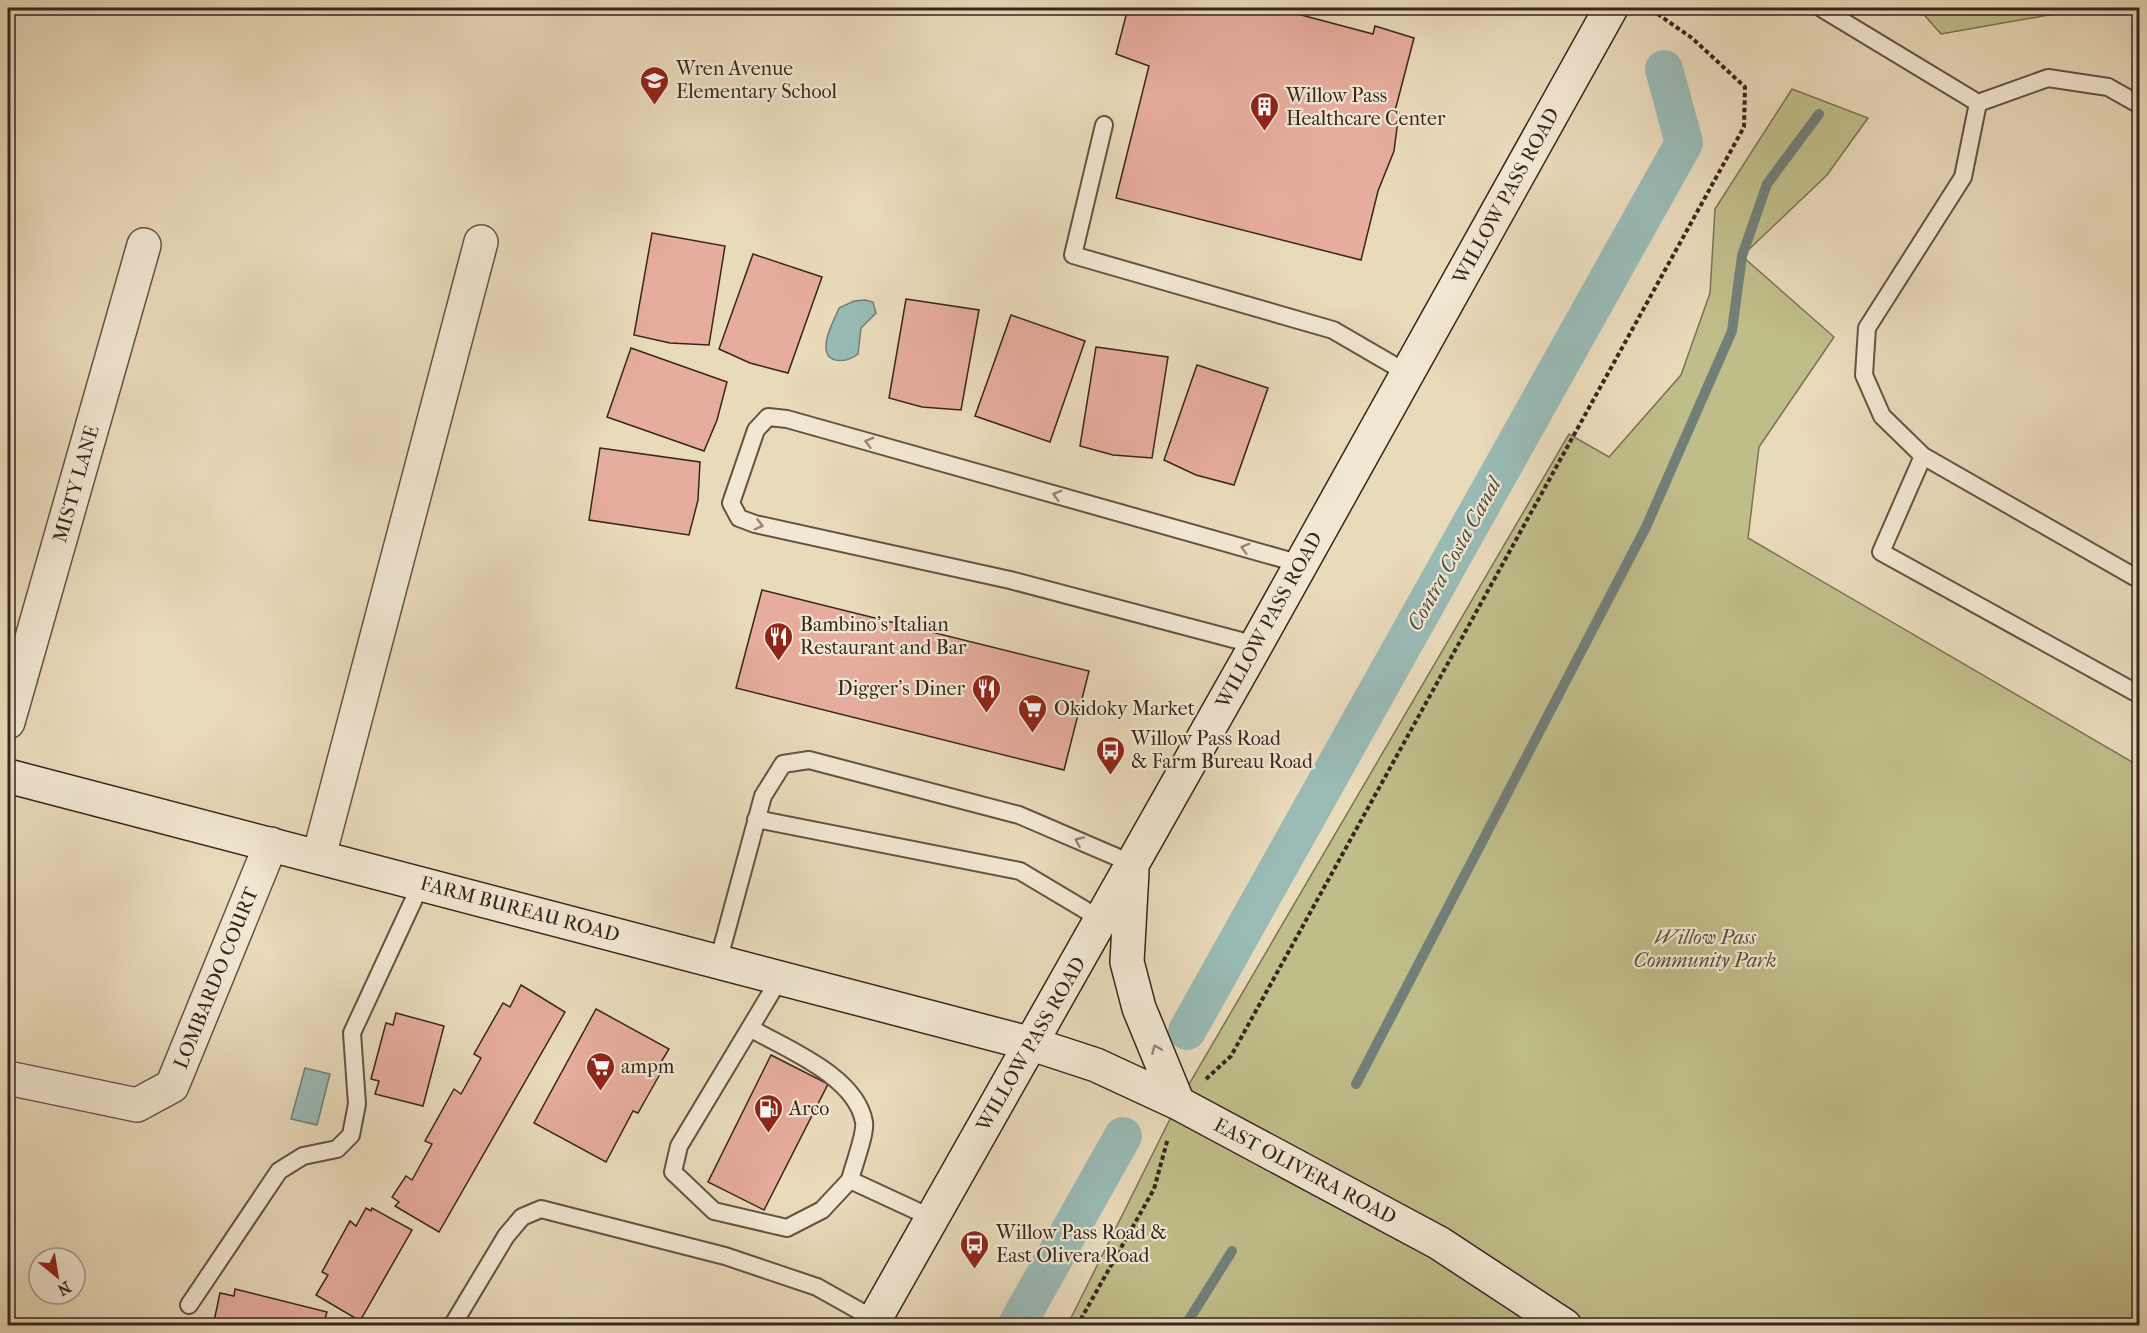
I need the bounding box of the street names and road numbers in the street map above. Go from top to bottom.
street label: WILLOW PASS ROAD [1448,104,1564,289]
street label: MISTY LANE [48,423,104,545]
street label: WILLOW PASS ROAD [1211,528,1327,713]
street label: FARM BUREAU ROAD [418,871,622,947]
street label: LOMBARDO COURT [169,883,263,1072]
street label: WILLOW PASS ROAD [971,953,1090,1136]
street label: EAST OLIVERA ROAD [1210,1113,1400,1229]

